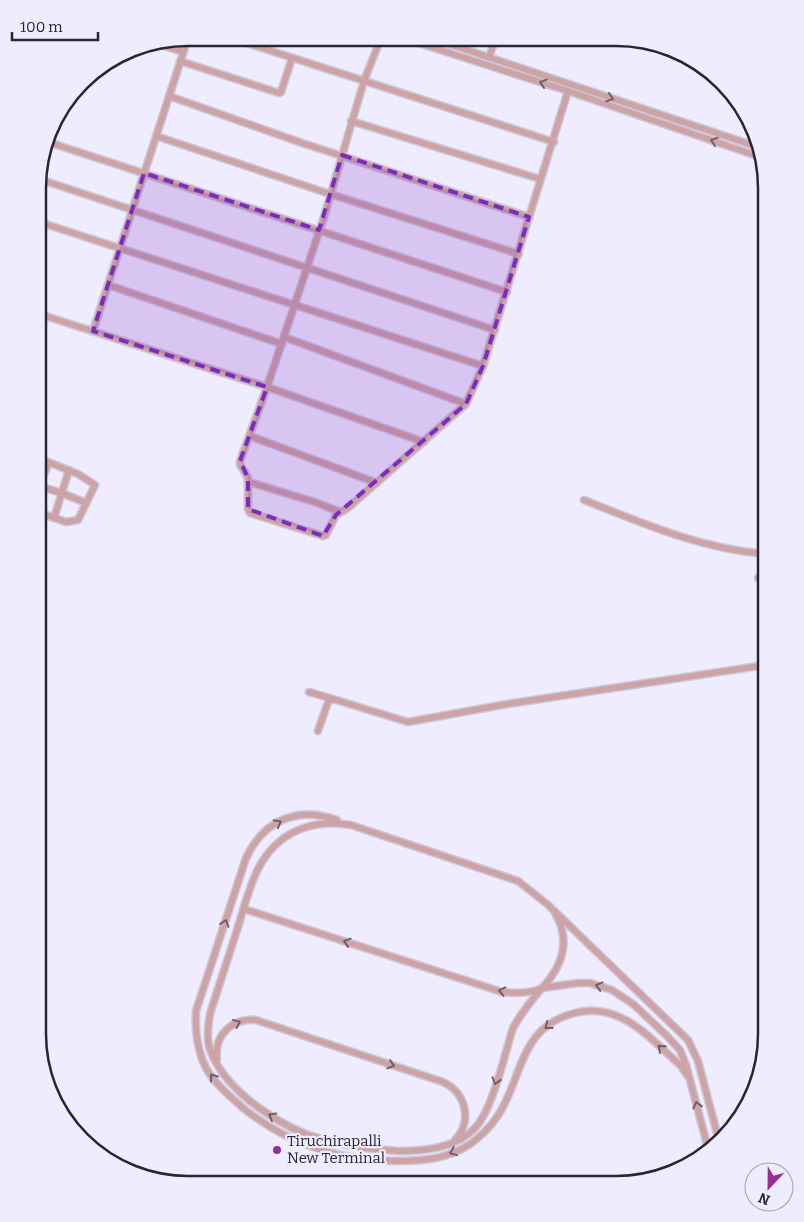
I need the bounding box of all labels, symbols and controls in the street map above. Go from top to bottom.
scale bar [12,10,99,42]
text: 100 m [20,18,63,36]
one-way arrow [540,79,548,89]
one-way arrow [606,92,614,102]
one-way arrow [710,137,719,147]
one-way arrow [272,819,281,829]
one-way arrow [219,920,229,928]
one-way arrow [343,938,351,948]
one-way arrow [595,981,603,991]
one-way arrow [497,986,506,997]
one-way arrow [232,1019,241,1030]
one-way arrow [545,1021,554,1029]
one-way arrow [657,1045,666,1054]
one-way arrow [386,1059,395,1069]
one-way arrow [210,1074,219,1083]
one-way arrow [492,1076,502,1084]
one-way arrow [692,1101,702,1109]
one-way arrow [269,1112,278,1122]
place label: Tiruchirapalli New Terminal [287,1132,385,1167]
marker: Tiruchirapalli New Terminal [271,1144,283,1156]
one-way arrow [450,1147,458,1157]
north arrow [744,1162,794,1212]
text: N [756,1189,773,1208]

